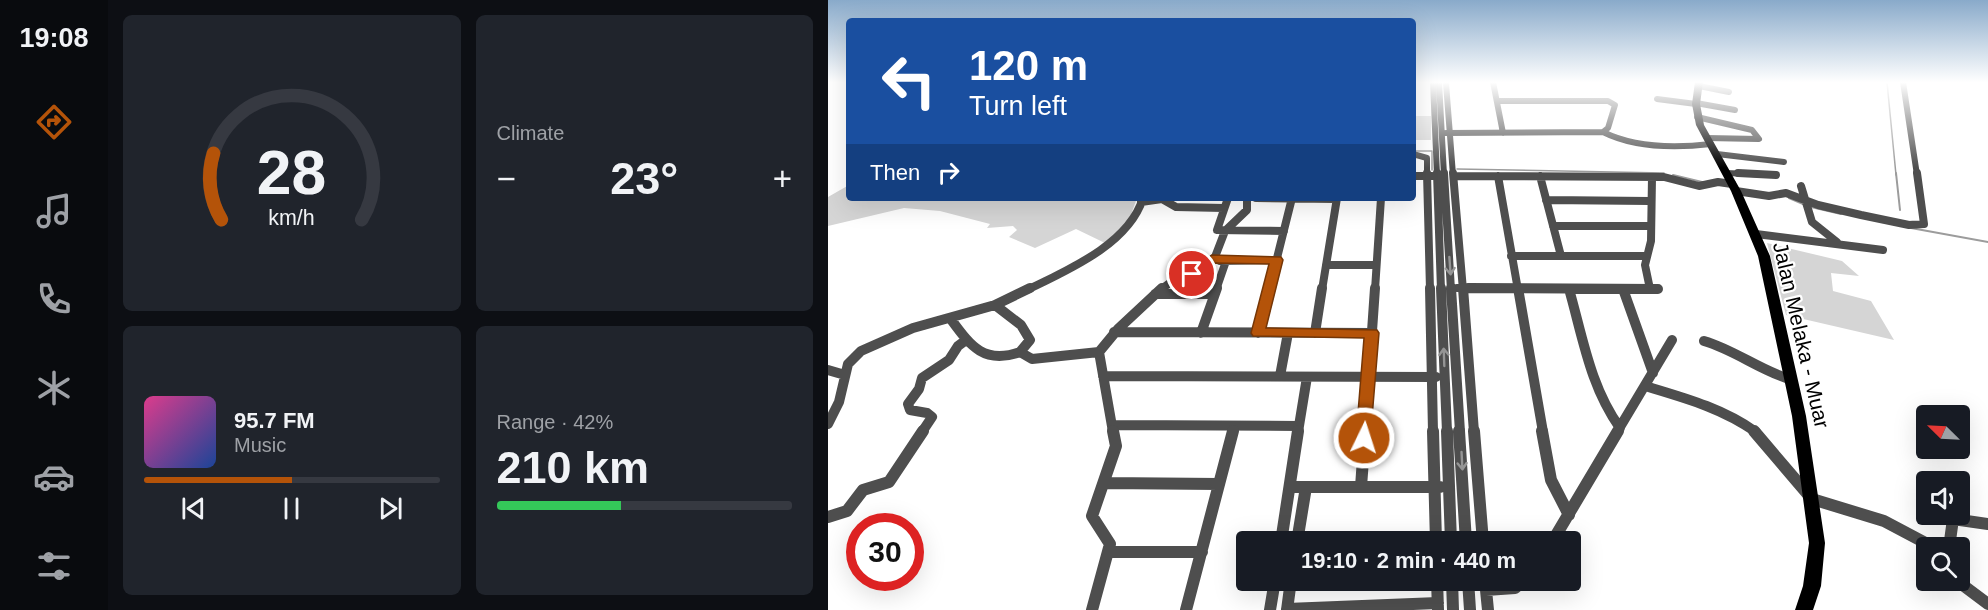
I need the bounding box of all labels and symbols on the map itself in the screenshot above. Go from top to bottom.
street label: Jalan Melaka - Muar [1769,240,1834,430]
pin [1166,248,1217,299]
one-way arrow [1445,256,1456,276]
one-way arrow [1438,348,1449,368]
north arrow [1916,405,1970,459]
position arrow [1332,406,1396,470]
one-way arrow [1457,451,1468,471]
speed limit sign: 30 [846,513,924,591]

